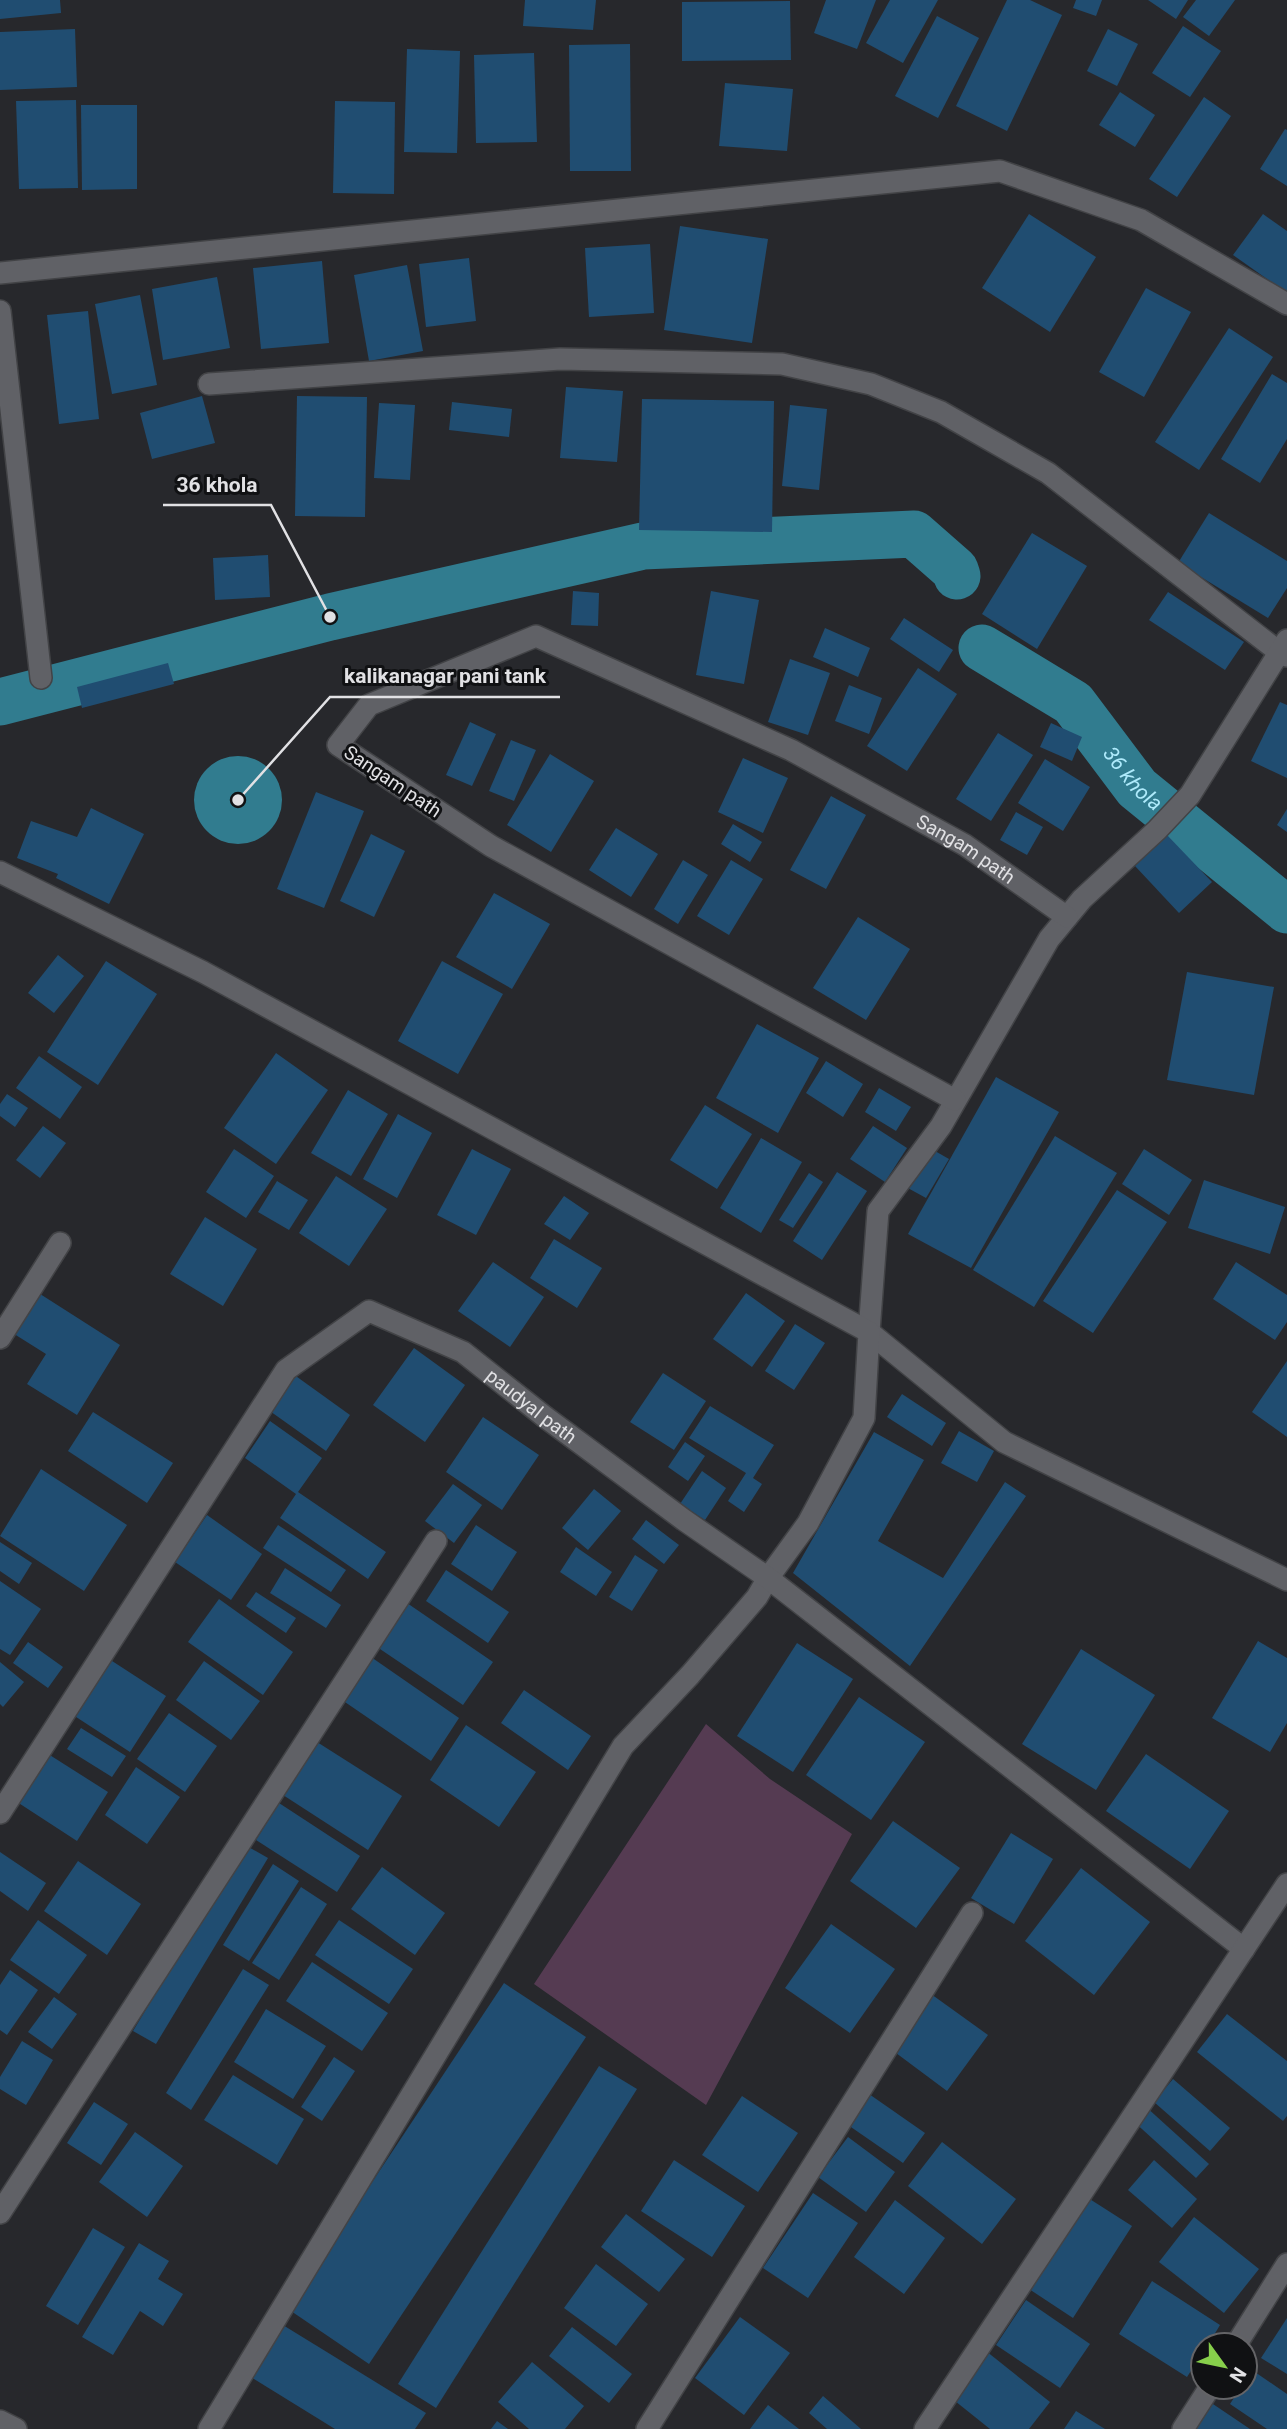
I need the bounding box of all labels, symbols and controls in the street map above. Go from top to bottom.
callout: 36 khola [163,463,271,505]
text: 36 khola [177,473,257,497]
callout: kalikanagar pani tank [330,655,560,697]
text: kalikanagar pani tank [344,664,547,688]
street label: Sangam path [340,741,446,822]
water label: 36 khola [1098,742,1167,816]
street label: Sangam path [912,810,1020,889]
street label: paudyal path [481,1364,581,1449]
north arrow [1189,2331,1259,2401]
text: N [1225,2363,1251,2387]

